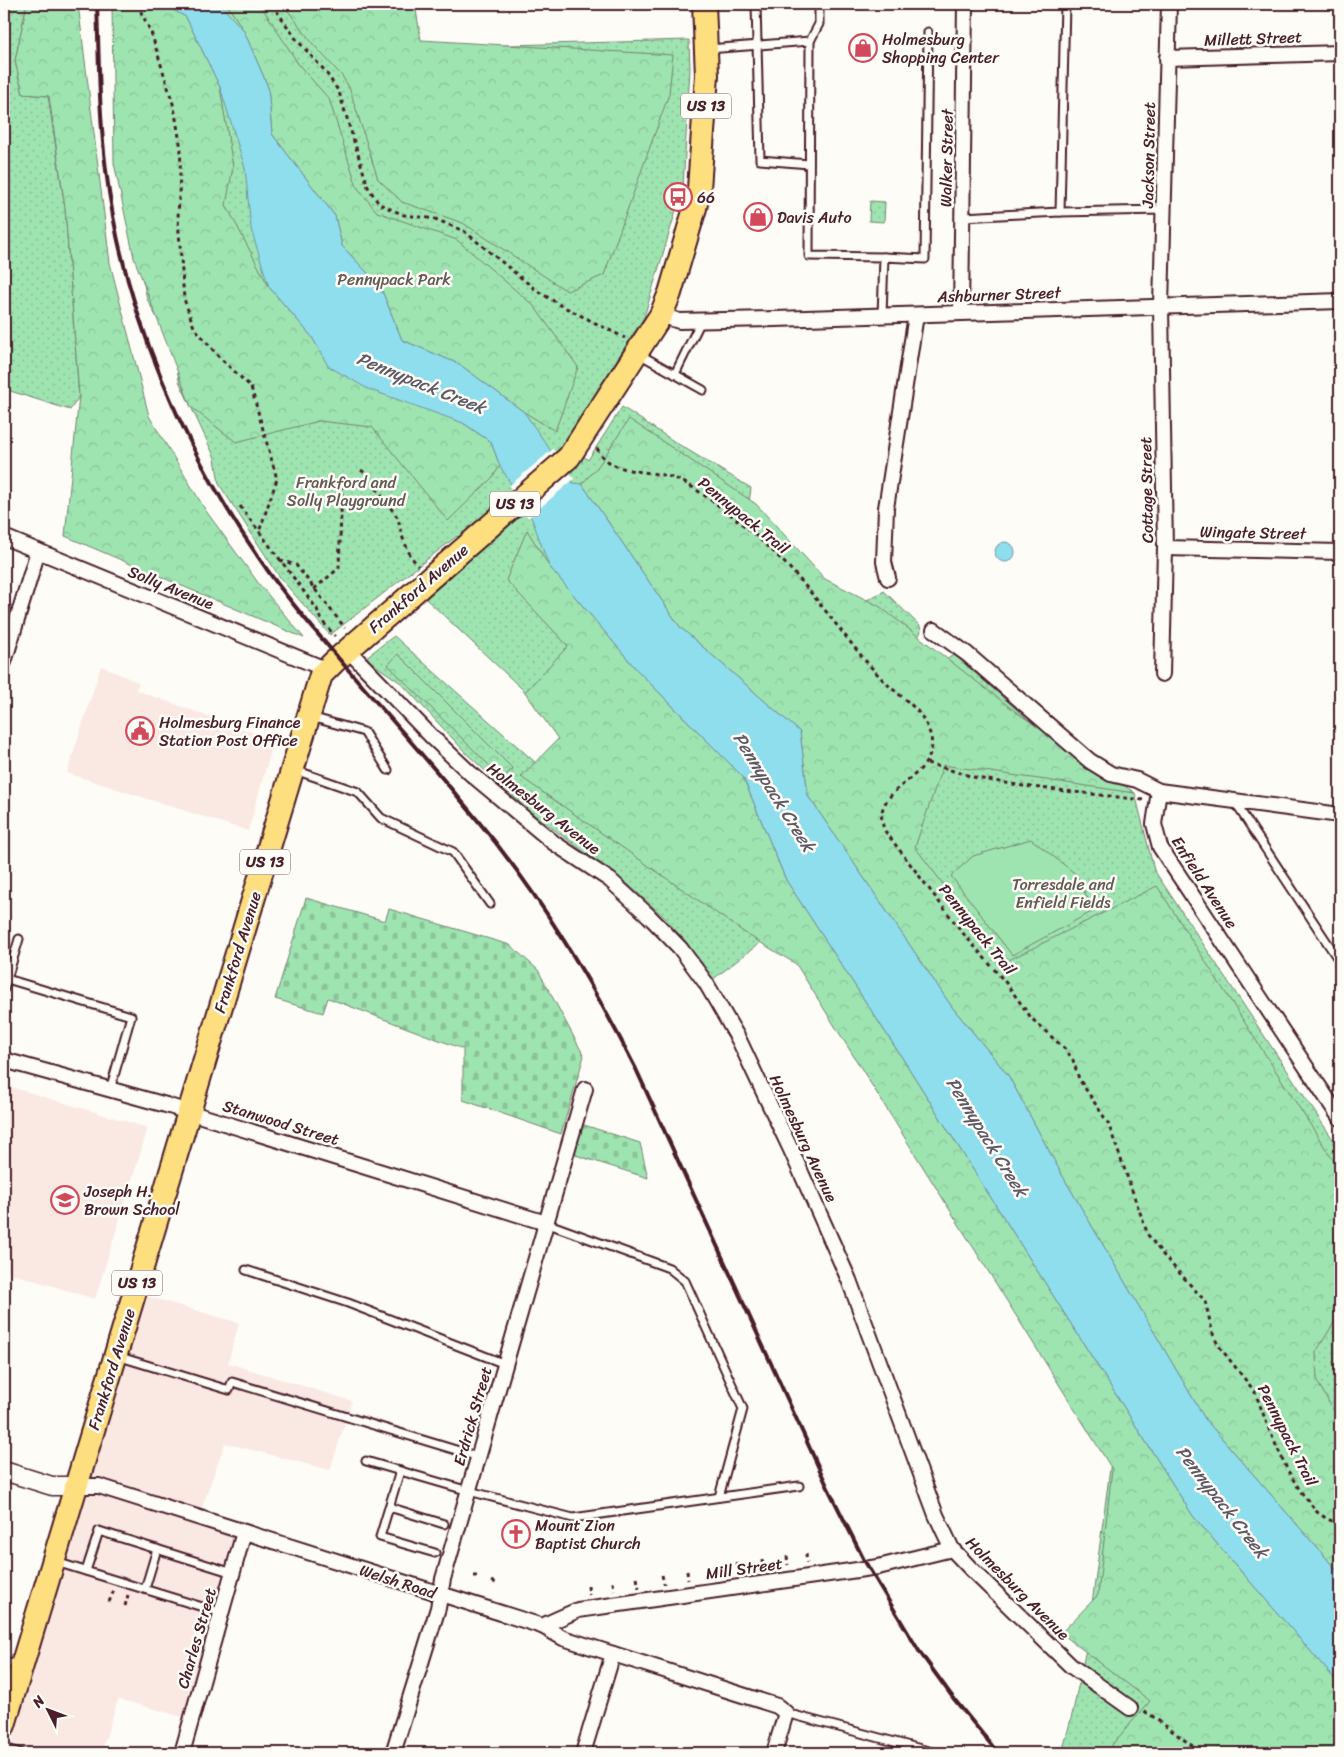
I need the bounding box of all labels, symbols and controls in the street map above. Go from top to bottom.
street label: Millett Street [1203,22,1303,55]
place label: Holmesburg Shopping Center [882,25,1000,72]
shop icon: Holmesburg Shopping Center [848,33,878,63]
road number: US 13 [681,94,731,118]
street label: Jackson Street [1133,102,1164,209]
street label: Walker Street [931,108,962,207]
bus stop icon: 66 [663,182,693,212]
place label: 66 [697,183,715,212]
shop icon: Davis Auto [743,202,773,232]
place label: Davis Auto [777,203,852,232]
park label: Pennypack Park [337,265,451,294]
street label: Ashburner Street [936,278,1062,311]
water label: Pennypack Creek [352,343,493,424]
street label: Cottage Street [1131,437,1162,543]
park label: Frankford and Solly Playground [287,468,407,515]
street label: Pennypack Trail [691,469,796,562]
road number: US 13 [490,492,540,516]
street label: Wingate Street [1200,517,1307,548]
street label: Frankford Avenue [361,536,475,641]
street label: Solly Avenue [123,557,219,618]
place label: Holmesburg Finance Station Post Office [159,708,301,755]
public building icon: Holmesburg Finance Station Post Office [125,716,155,746]
water label: Pennypack Creek [724,726,825,860]
street label: Holmesburg Avenue [480,754,607,863]
street label: Enfield Avenue [1163,830,1246,935]
road number: US 13 [240,850,290,874]
park label: Torresdale and Enfield Fields [1012,870,1116,917]
street label: Pennypack Trail [931,877,1024,982]
street label: Frankford Avenue [205,888,270,1017]
street label: Holmesburg Avenue [761,1069,846,1207]
water label: Pennypack Creek [937,1071,1038,1205]
street label: Stanwood Street [219,1091,343,1154]
place label: Joseph H. Brown School [83,1177,180,1224]
school or university icon: Joseph H. Brown School [50,1185,80,1215]
road number: US 13 [112,1270,162,1296]
street label: Frankford Avenue [79,1305,144,1434]
street label: Erdrick Street [444,1363,500,1469]
street label: Pennypack Trail [1249,1379,1326,1492]
water label: Pennypack Creek [1167,1438,1278,1568]
place label: Mount Zion Baptist Church [535,1511,641,1558]
church icon: Mount Zion Baptist Church [501,1519,531,1549]
street label: Holmesburg Avenue [958,1529,1077,1648]
street label: Mill Street [704,1549,784,1588]
street label: Welsh Road [356,1555,442,1608]
street label: Charles Street [168,1584,225,1692]
north arrow [22,1684,72,1734]
text: N [26,1689,51,1714]

